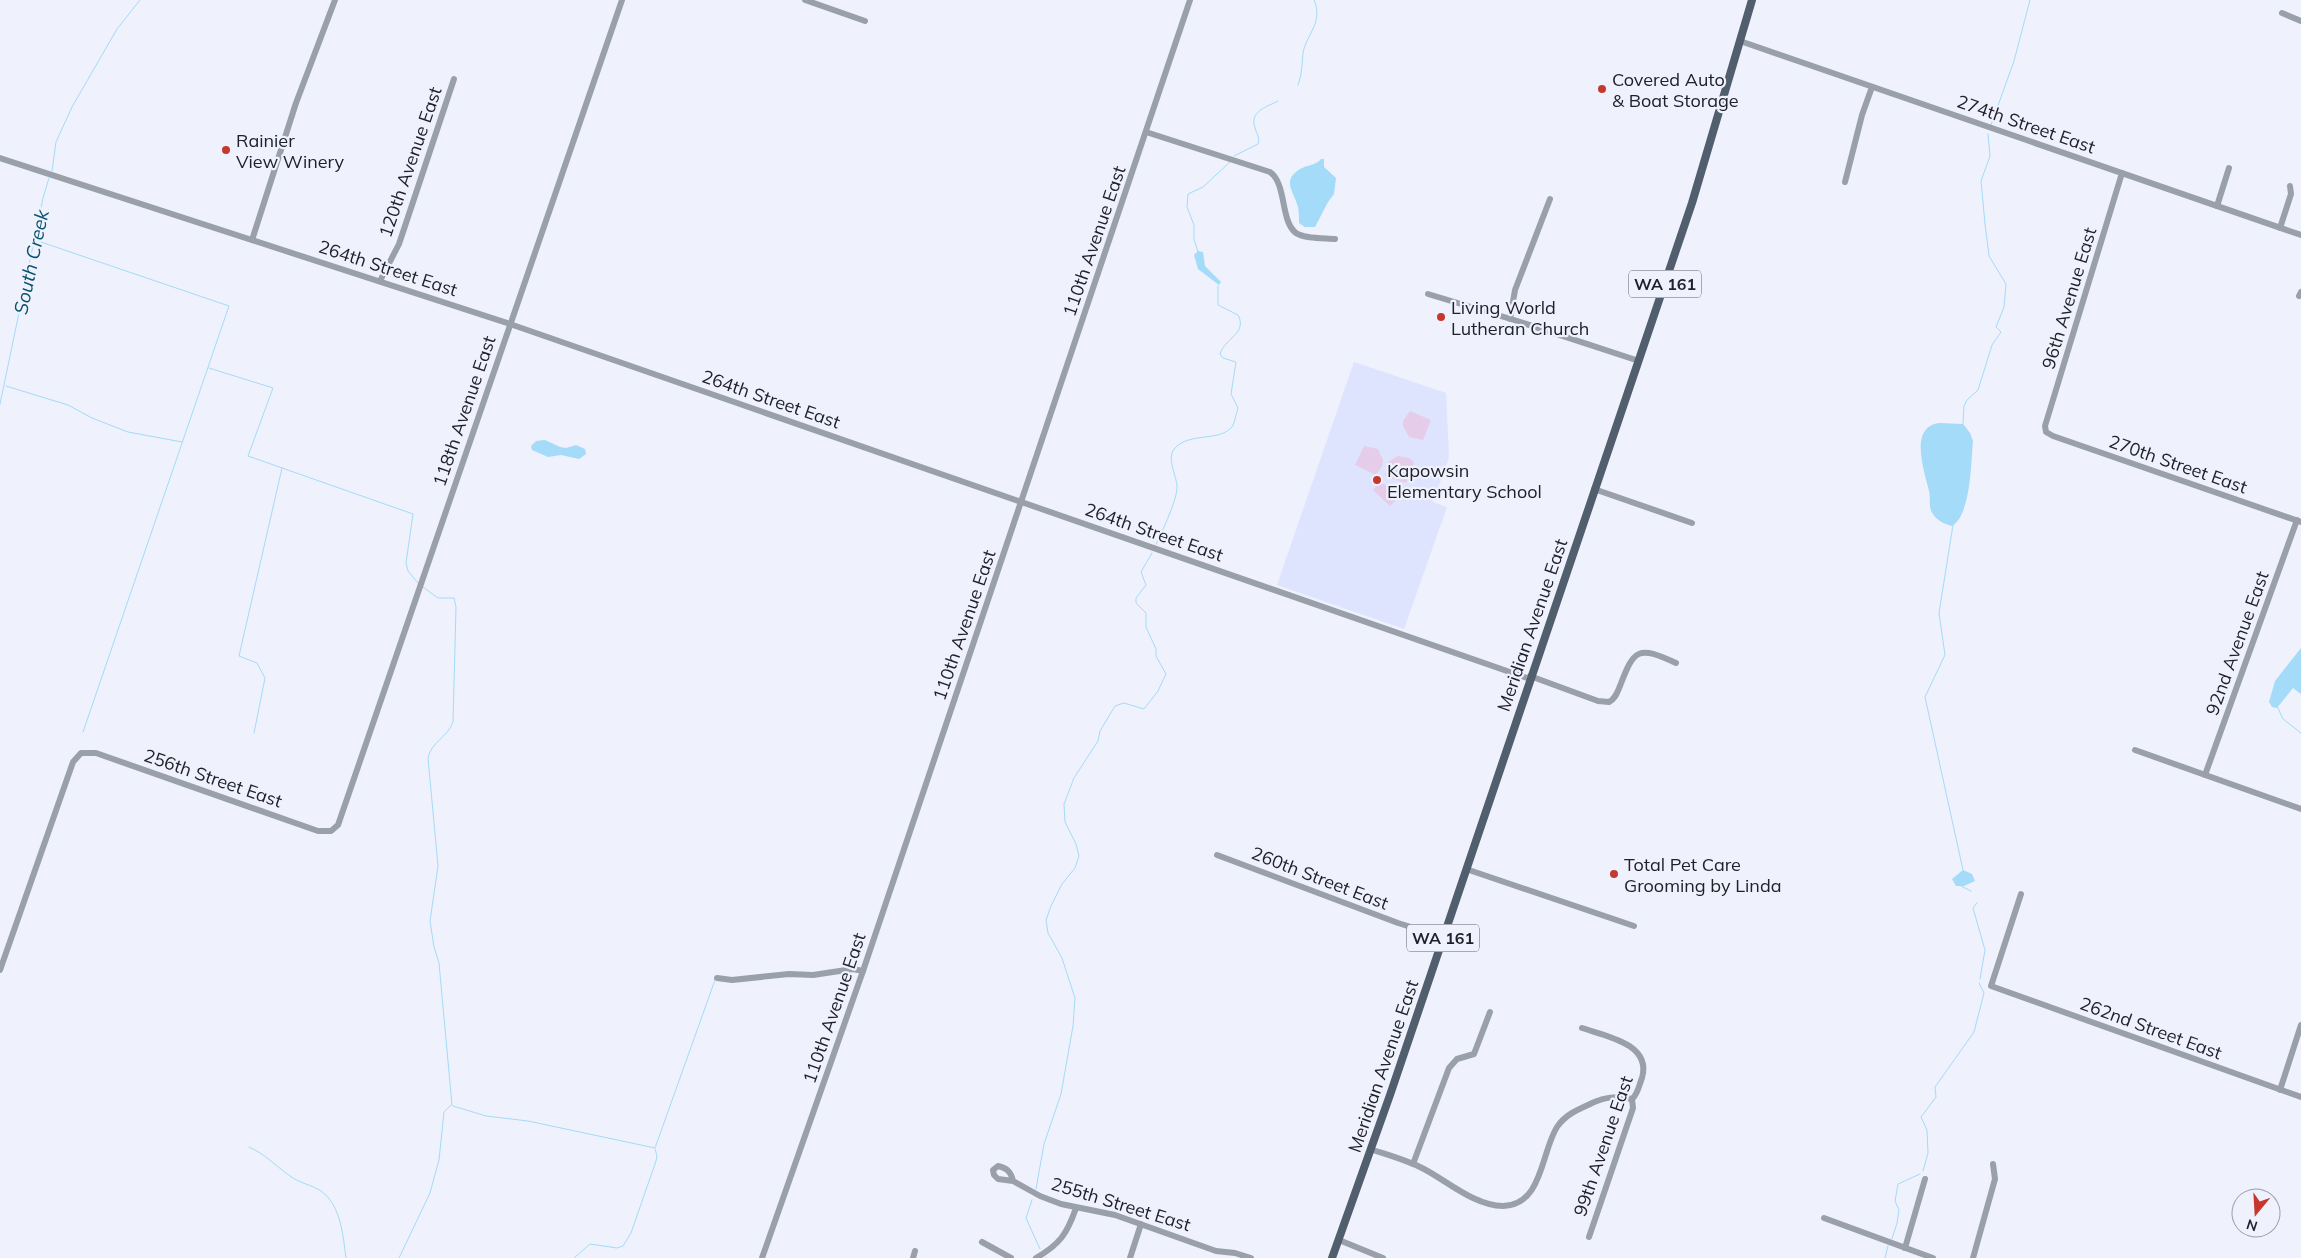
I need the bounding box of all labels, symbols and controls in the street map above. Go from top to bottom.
place label: Covered Auto & Boat Storage [1612,68,1739,112]
marker: Covered Auto & Boat Storage [1596,83,1608,95]
street label: 120th Avenue East [373,84,447,240]
street label: 274th Street East [1954,90,2098,158]
place label: Rainier View Winery [236,129,345,173]
marker: Rainier View Winery [220,144,232,156]
street label: 110th Avenue East [1057,163,1131,319]
water label: South Creek [8,206,54,317]
street label: 96th Avenue East [2037,224,2101,372]
street label: 264th Street East [316,235,460,301]
road number: WA 161 [1629,270,1701,298]
place label: Living World Lutheran Church [1451,296,1589,340]
marker: Living World Lutheran Church [1435,311,1447,323]
street label: 118th Avenue East [427,333,501,489]
street label: 264th Street East [699,365,843,433]
street label: 270th Street East [2106,430,2250,498]
place label: Kapowsin Elementary School [1387,459,1542,503]
marker: Kapowsin Elementary School [1371,474,1383,486]
street label: 264th Street East [1082,498,1226,566]
street label: Meridian Avenue East [1492,536,1572,714]
street label: 110th Avenue East [927,547,1001,703]
street label: 92nd Avenue East [2200,568,2274,718]
street label: 256th Street East [141,744,285,812]
street label: 260th Street East [1248,841,1392,915]
place label: Total Pet Care Grooming by Linda [1624,853,1782,897]
marker: Total Pet Care Grooming by Linda [1608,868,1620,880]
road number: WA 161 [1407,924,1479,951]
street label: 110th Avenue East [797,930,871,1086]
street label: Meridian Avenue East [1343,977,1423,1155]
street label: 262nd Street East [2077,992,2225,1064]
street label: 99th Avenue East [1568,1073,1638,1219]
street label: 255th Street East [1048,1172,1194,1236]
north arrow [2231,1188,2281,1238]
text: N [2244,1215,2260,1236]

